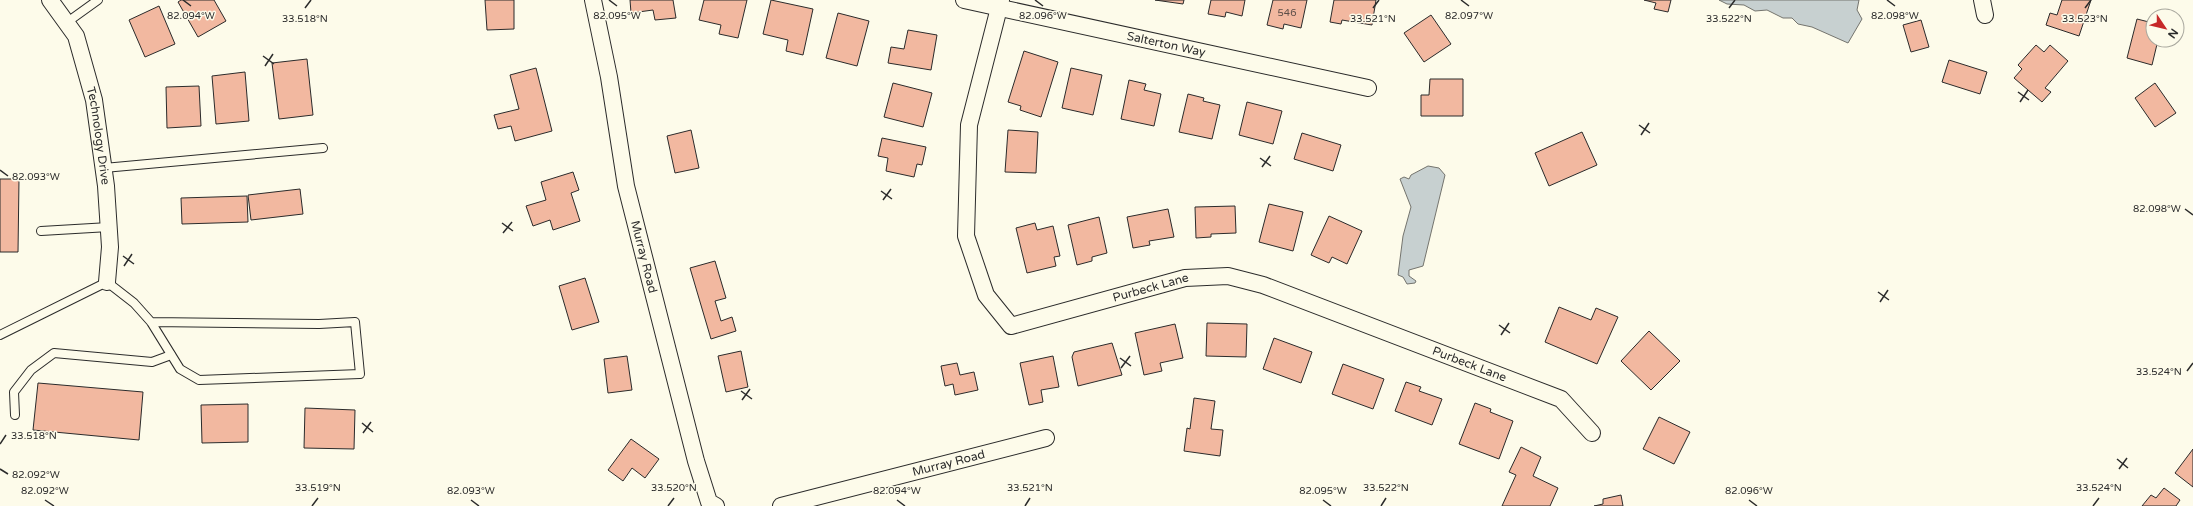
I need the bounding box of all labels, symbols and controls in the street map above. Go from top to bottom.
house number: 546 [1278,7,1296,19]
north arrow [2145,8,2185,48]
text: 82.094°W [167,10,215,22]
text: 82.095°W [593,10,641,22]
text: 82.096°W [1019,10,1067,22]
text: 82.097°W [1445,10,1493,22]
text: 82.098°W [1871,10,1919,22]
text: 33.518°N [282,13,328,25]
text: 33.521°N [1350,13,1396,25]
text: 33.522°N [1706,13,1752,25]
text: 33.523°N [2062,13,2108,25]
text: N [2165,26,2181,41]
street label: Salterton Way [1126,29,1207,60]
street label: Technology Drive [84,85,113,186]
text: 82.093°W [12,171,60,183]
text: 82.098°W [2133,203,2181,215]
street label: Murray Road [628,219,660,295]
street label: Purbeck Lane [1111,270,1190,305]
street label: Purbeck Lane [1431,344,1509,385]
text: 33.524°N [2136,366,2182,378]
text: 33.518°N [11,430,57,442]
street label: Murray Road [911,447,986,479]
text: 82.092°W [12,469,60,481]
text: 33.519°N [295,482,341,494]
text: 33.520°N [651,482,697,494]
text: 33.521°N [1007,482,1053,494]
text: 33.522°N [1363,482,1409,494]
text: 33.524°N [2076,482,2122,494]
text: 82.092°W [21,485,69,497]
text: 82.093°W [447,485,495,497]
text: 82.094°W [873,485,921,497]
text: 82.095°W [1299,485,1347,497]
text: 82.096°W [1725,485,1773,497]

